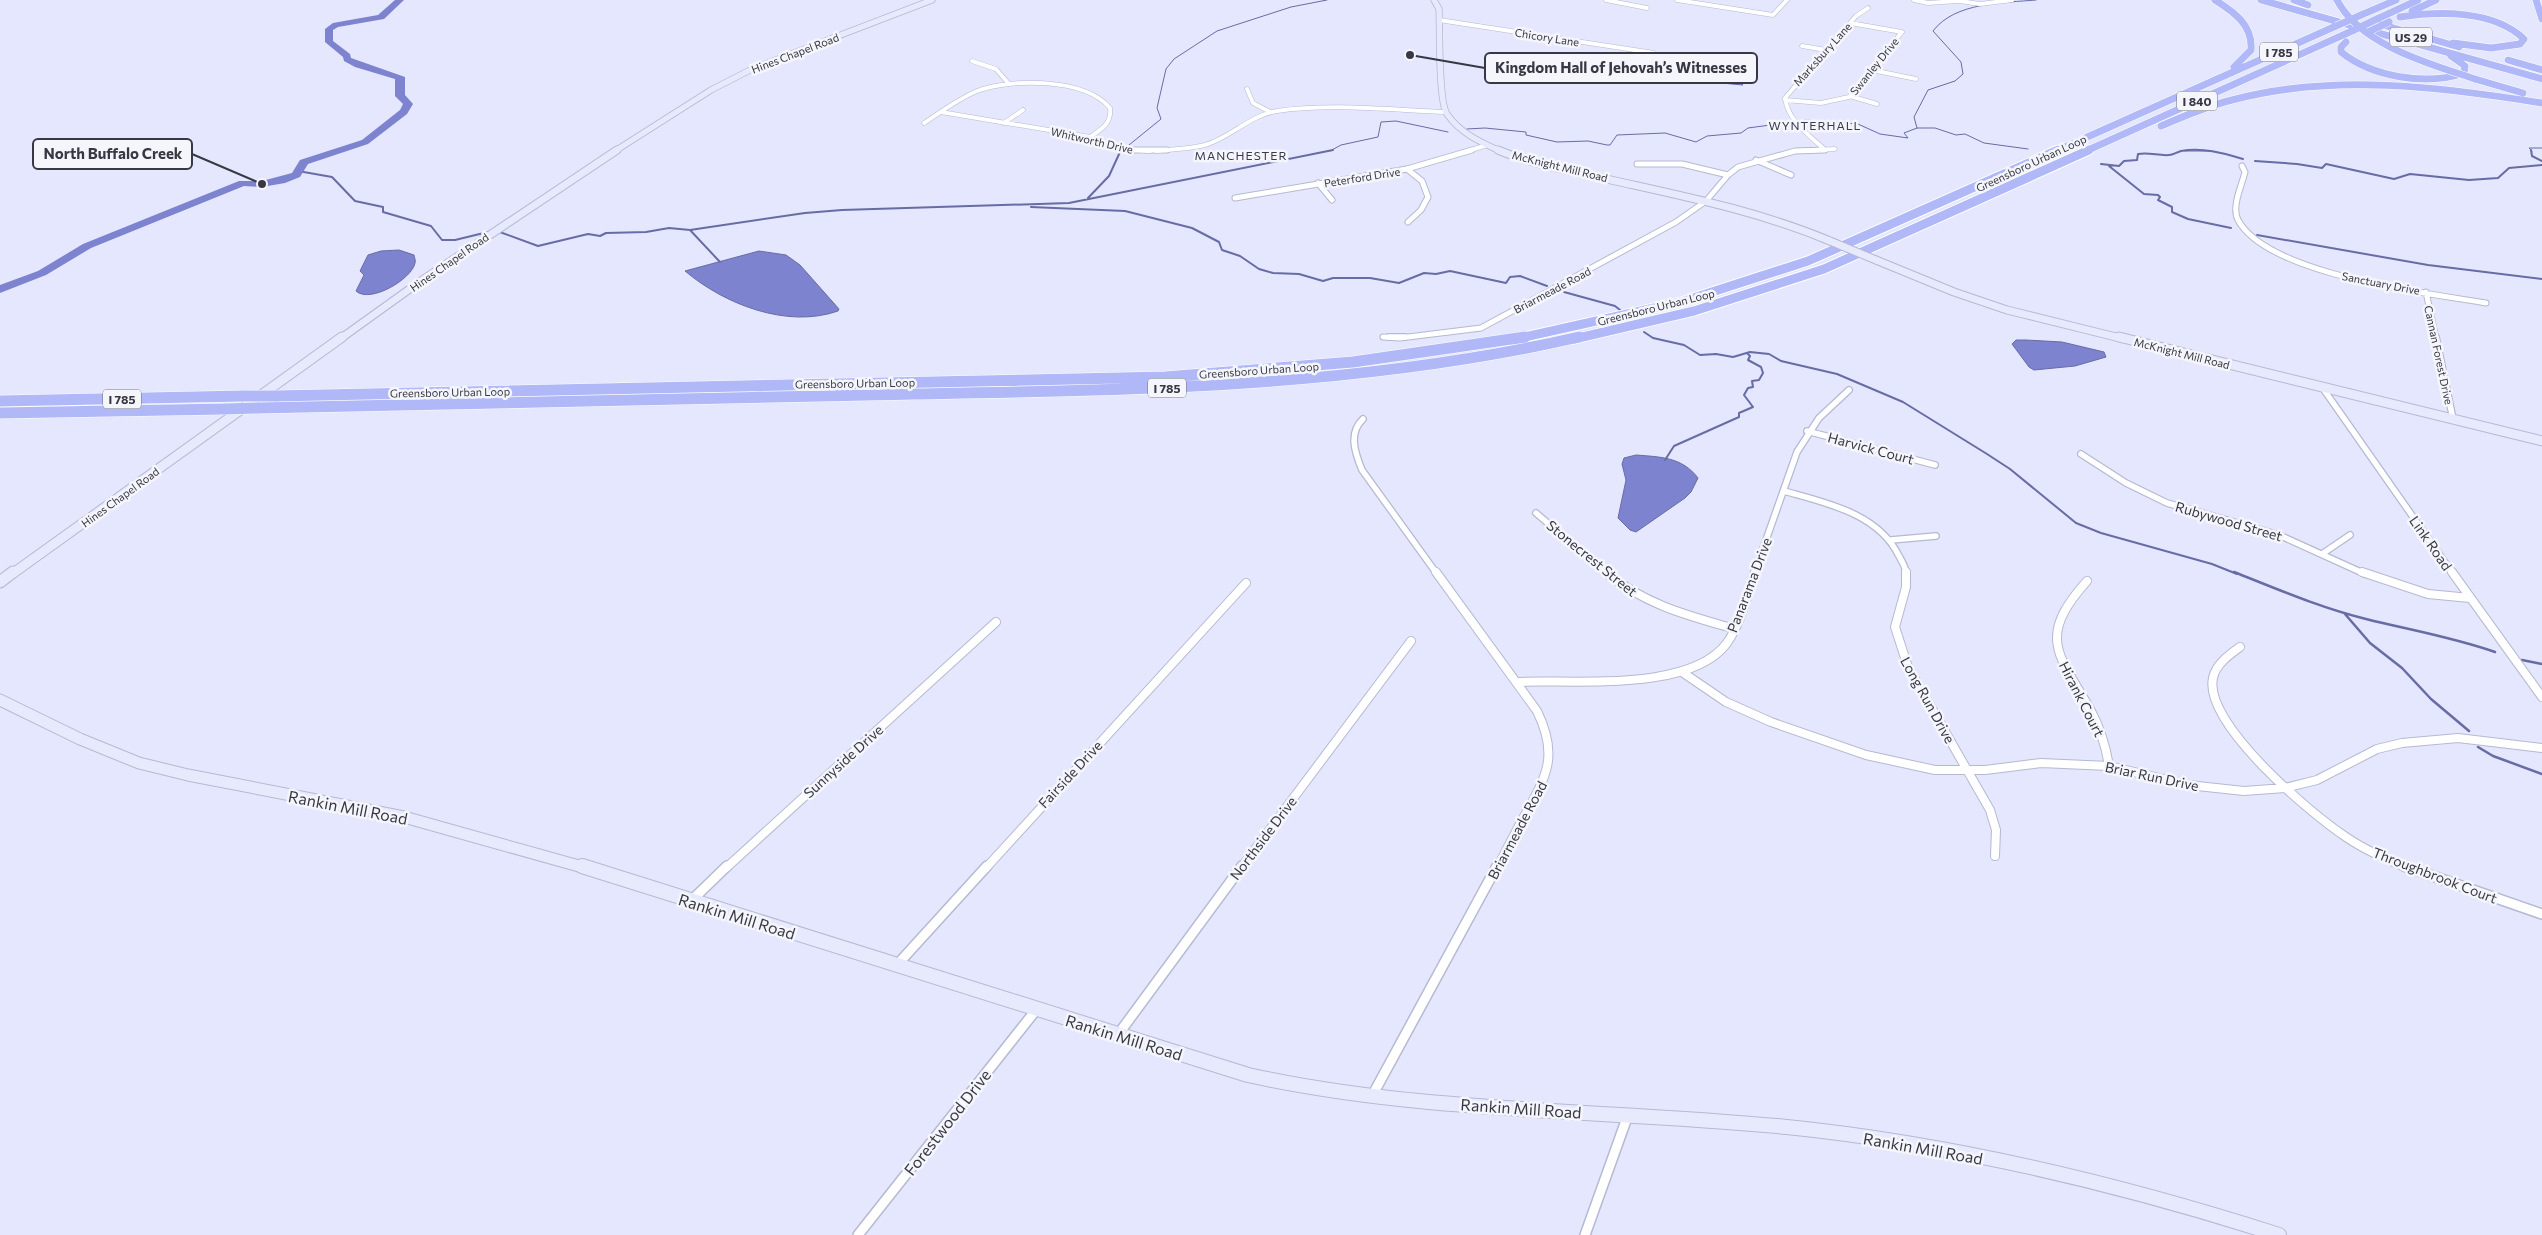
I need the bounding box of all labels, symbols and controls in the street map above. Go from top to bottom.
street label: Marksbury Lane [1790,20,1854,88]
street label: Chicory Lane [1514,25,1580,49]
road number: US 29 [2390,28,2432,46]
street label: Hines Chapel Road [749,30,841,76]
street label: Swanley Drive [1847,35,1901,97]
road number: I 785 [2260,42,2298,62]
callout: Kingdom Hall of Jehovah’s Witnesses [1485,53,1757,83]
text: Kingdom Hall of Jehovah’s Witnesses [1495,58,1747,76]
road number: I 840 [2177,92,2217,110]
district label: WYNTERHALL [1769,118,1861,132]
street label: Whitworth Drive [1050,124,1135,156]
street label: Greensboro Urban Loop [1974,132,2088,194]
callout: North Buffalo Creek [33,139,192,169]
text: North Buffalo Creek [44,144,183,162]
district label: MANCHESTER [1195,148,1287,162]
street label: McKnight Mill Road [1511,148,1609,184]
street label: Peterford Drive [1323,165,1401,189]
street label: Hines Chapel Road [407,230,491,294]
street label: Briarmeade Road [1511,264,1593,316]
street label: Sanctuary Drive [2341,269,2421,297]
street label: Greensboro Urban Loop [1596,286,1716,328]
street label: Cannan Forest Drive [2422,304,2456,406]
street label: McKnight Mill Road [2133,335,2231,371]
street label: Greensboro Urban Loop [1199,359,1319,381]
street label: Greensboro Urban Loop [795,375,915,391]
road number: I 785 [1148,378,1186,398]
street label: Greensboro Urban Loop [390,384,510,400]
road number: I 785 [103,389,141,408]
street label: Harvick Court [1826,428,1916,468]
street label: Hines Chapel Road [79,464,161,530]
street label: Rubywood Street [2174,498,2285,544]
street label: Link Road [2406,512,2456,574]
street label: Stonecrest Street [1543,516,1641,600]
street label: Panarama Drive [1723,535,1775,635]
street label: Long Run Drive [1897,654,1959,746]
street label: Hirank Court [2056,658,2108,740]
street label: Sunnyside Drive [800,721,886,801]
street label: Fairside Drive [1034,737,1106,811]
street label: Briar Run Drive [2104,758,2200,794]
street label: Briarmeade Road [1484,778,1550,882]
street label: Rankin Mill Road [287,786,409,828]
street label: Northside Drive [1226,793,1300,883]
street label: Throughbrook Court [2370,843,2500,907]
street label: Rankin Mill Road [676,889,798,943]
street label: Rankin Mill Road [1063,1010,1185,1064]
street label: Forestwood Drive [900,1065,994,1179]
street label: Rankin Mill Road [1460,1094,1582,1122]
street label: Rankin Mill Road [1862,1128,1984,1168]

